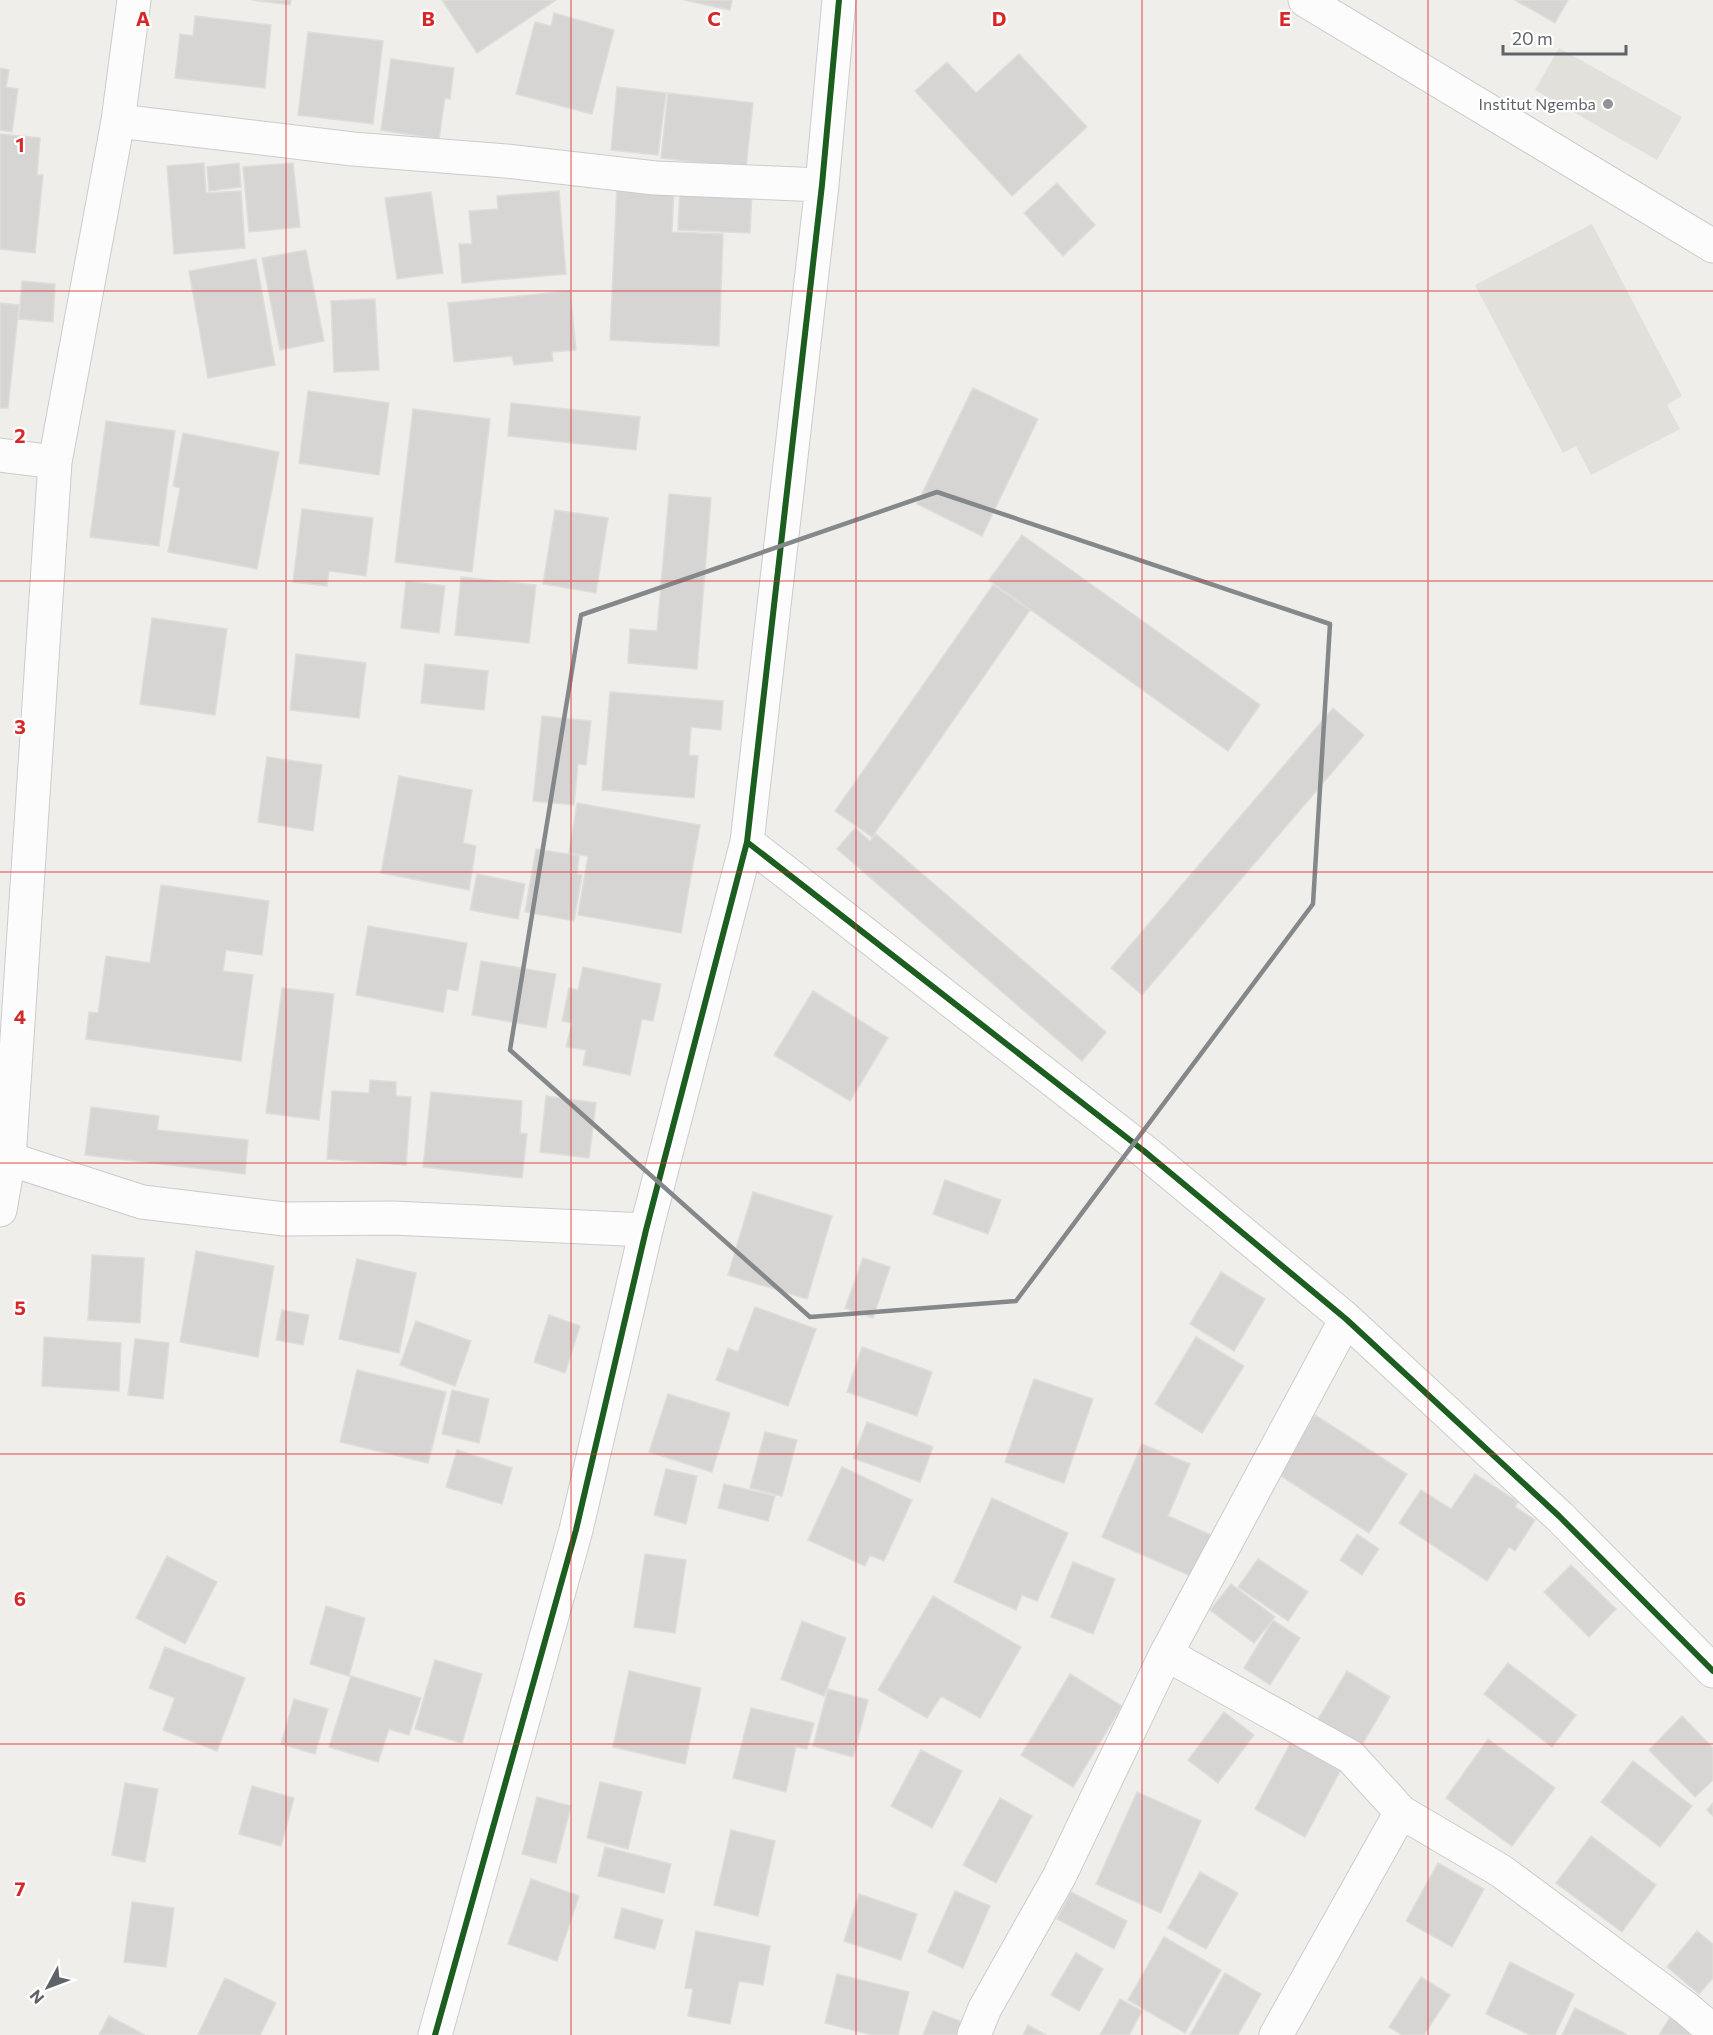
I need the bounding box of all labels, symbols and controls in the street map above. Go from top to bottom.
text: A [136,6,150,30]
text: B [421,6,435,30]
text: C [707,6,721,30]
text: D [992,6,1006,30]
text: E [1279,6,1291,30]
scale bar [1503,18,1626,56]
text: 20 m [1512,27,1553,49]
place label: Institut Ngemba [1479,94,1596,113]
marker: Institut Ngemba [1601,97,1615,111]
text: 1 [15,132,25,156]
text: 2 [14,423,26,447]
text: 3 [14,714,26,738]
text: 4 [14,1004,26,1028]
text: 5 [14,1295,26,1319]
text: 6 [14,1586,26,1610]
text: 7 [15,1876,26,1900]
north arrow [18,1957,78,2017]
text: N [25,1986,47,2008]

